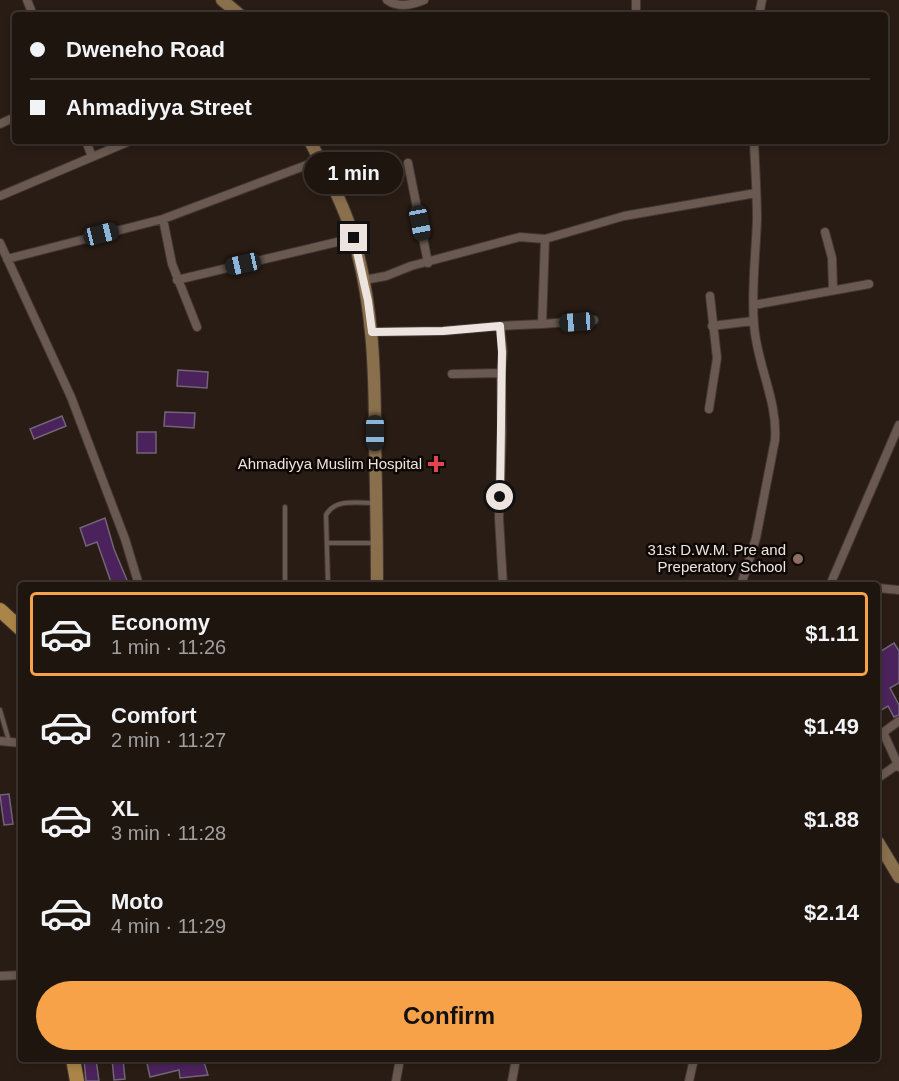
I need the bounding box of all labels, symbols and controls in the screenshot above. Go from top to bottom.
text: Dweneho Road [66,37,225,62]
text: Ahmadiyya Street [66,95,252,120]
callout: 1 min [304,151,404,193]
text: 1 min [327,162,380,184]
car [408,204,432,242]
car [81,221,121,247]
route end [340,224,367,251]
car [223,251,263,277]
car [558,312,596,332]
car [366,415,384,451]
place label: Ahmadiyya Muslim Hospital [238,455,422,472]
marker: Ahmadiyya Muslim Hospital [427,455,445,473]
route start [486,483,513,510]
place label: 31st D.W.M. Pre and Preperatory School [648,541,786,575]
marker: 31st D.W.M. Pre and Preperatory School [791,552,805,566]
icon: car [39,607,93,661]
text: Economy [111,610,210,635]
text: $1.11 [805,621,859,646]
text: 1 min · 11:26 [111,636,226,658]
icon: car [39,700,93,754]
text: Comfort [111,703,197,728]
text: $1.49 [804,714,859,739]
text: 2 min · 11:27 [111,729,226,751]
icon: car [39,793,93,847]
text: XL [111,796,139,821]
text: $1.88 [804,807,859,832]
text: 3 min · 11:28 [111,822,226,844]
icon: car [39,886,93,940]
text: Moto [111,889,164,914]
text: $2.14 [804,900,859,925]
text: 4 min · 11:29 [111,915,226,937]
button: Confirm [36,981,862,1050]

